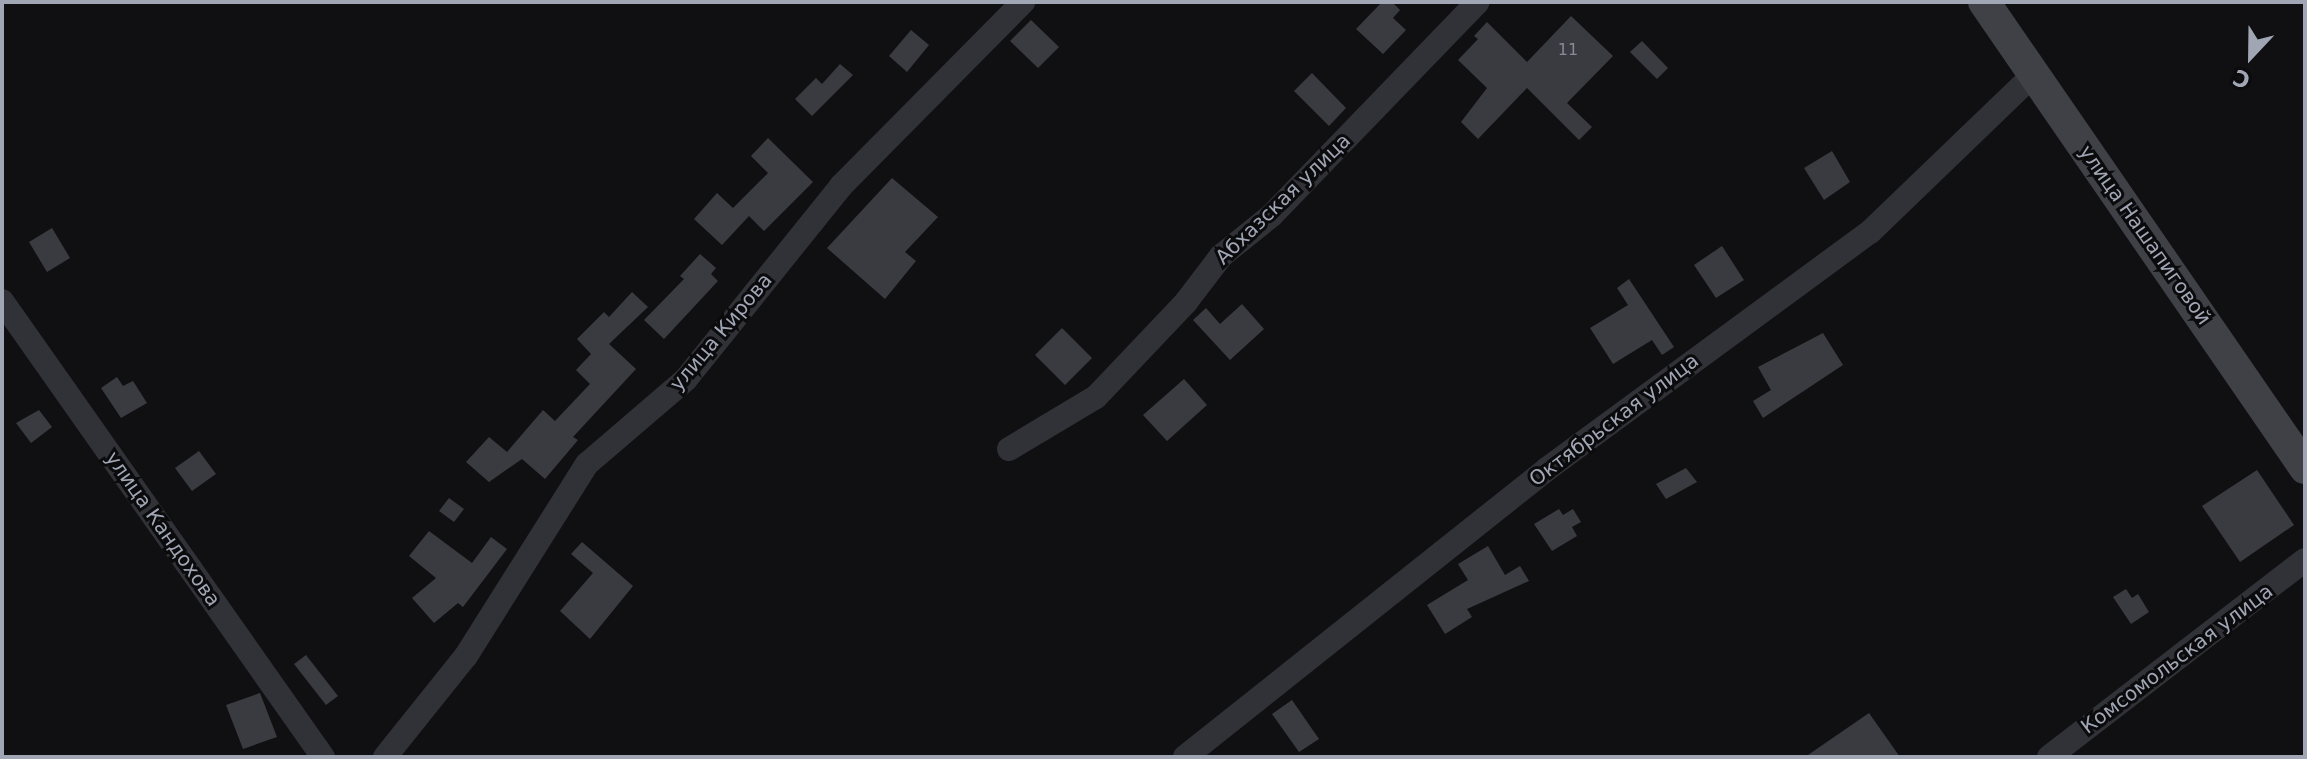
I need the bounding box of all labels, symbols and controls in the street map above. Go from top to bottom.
north arrow [2211,16,2291,96]
house number: 11 [1558,40,1578,60]
text: С [2230,64,2254,93]
street label: Абхазская улица [1211,129,1355,269]
street label: улица Нашапиговой [2074,141,2216,329]
street label: улица Кирова [665,268,777,396]
street label: Октябрьская улица [1525,349,1703,491]
street label: улица Кандохова [101,447,225,611]
street label: Комсомольская улица [2076,579,2278,739]

